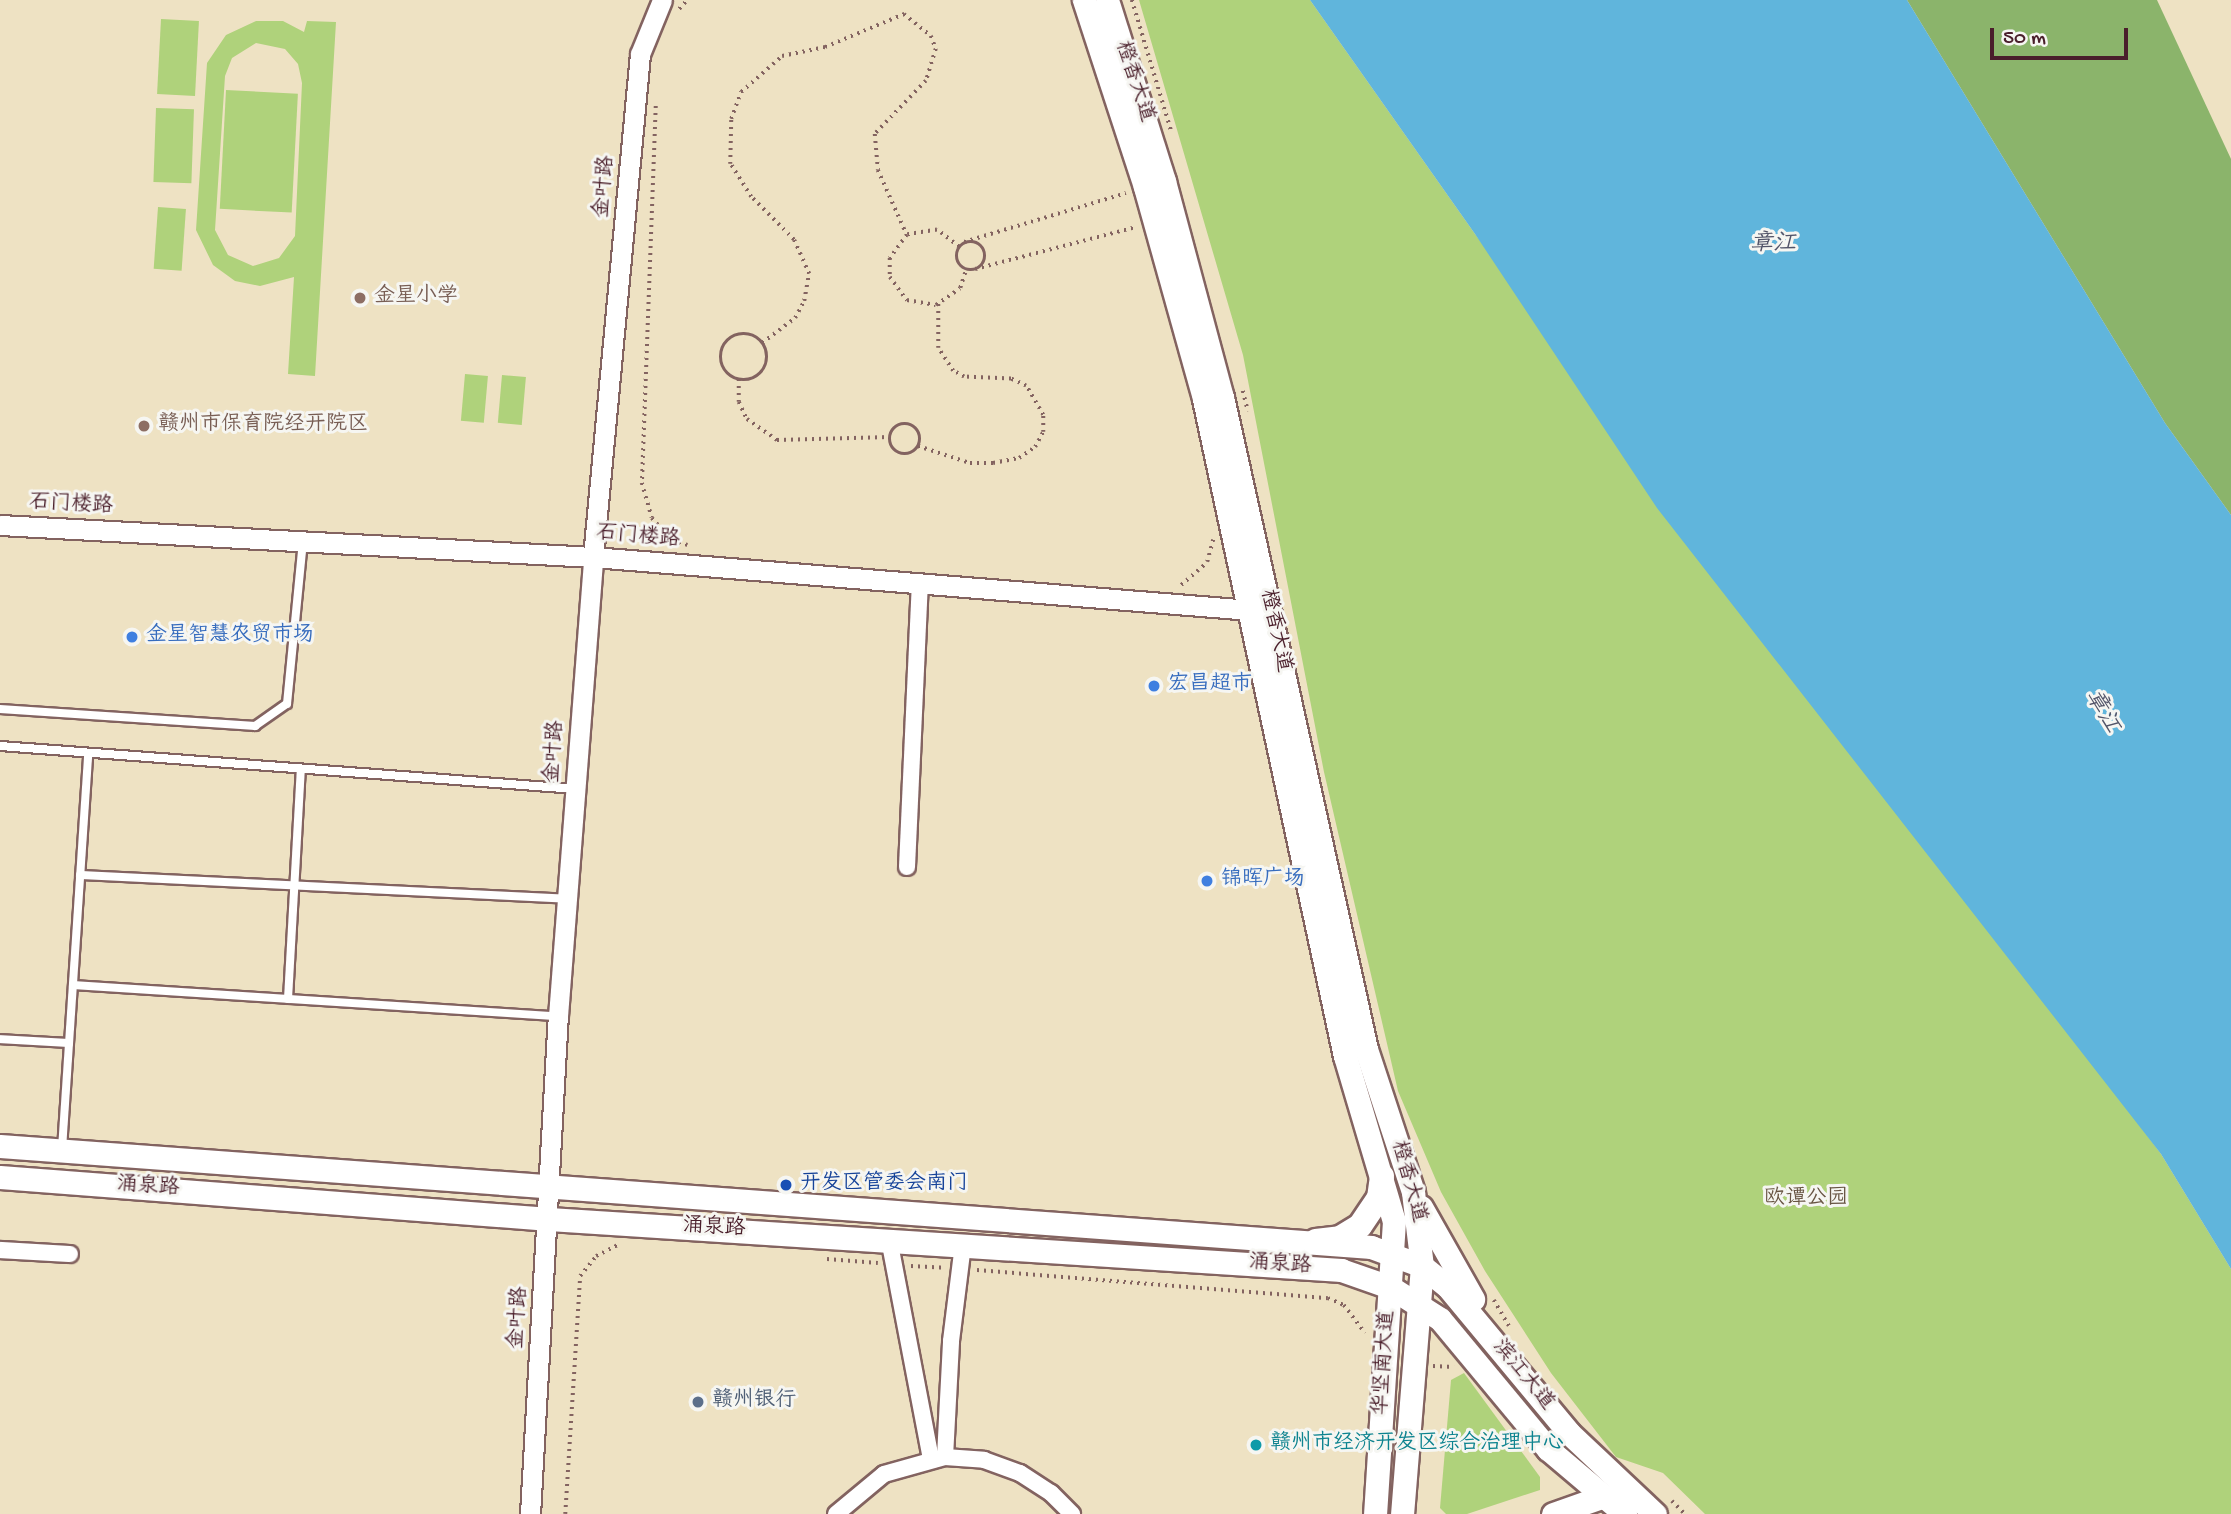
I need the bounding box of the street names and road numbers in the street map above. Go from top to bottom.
street label: 橙香大道 [1108,38,1158,126]
street label: 金叶路 [591,155,621,219]
street label: 石门楼路 [28,491,114,521]
street label: 石门楼路 [595,522,681,554]
street label: 橙香大道 [1253,587,1295,675]
street label: 金叶路 [541,720,571,784]
street label: 橙香大道 [1384,1138,1430,1226]
street label: 涌泉路 [116,1173,180,1203]
street label: 涌泉路 [682,1215,746,1243]
street label: 涌泉路 [1248,1251,1312,1281]
street label: 金叶路 [505,1286,535,1350]
street label: 华坚南大道 [1370,1310,1402,1416]
street label: 滨江大道 [1486,1335,1558,1417]

